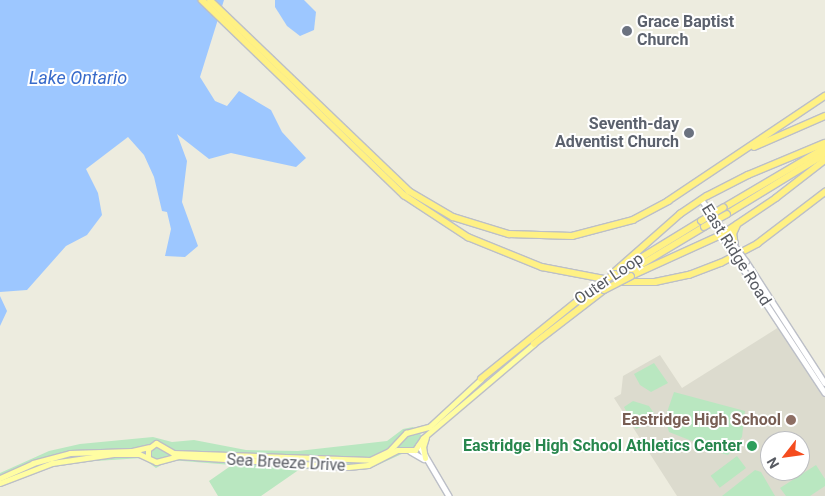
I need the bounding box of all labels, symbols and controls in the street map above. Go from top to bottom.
place label: Grace Baptist Church [637,12,734,50]
marker: Grace Baptist Church [621,25,633,37]
water label: Lake Ontario [29,67,127,89]
place label: Seventh-day Adventist Church [555,114,679,152]
marker: Seventh-day Adventist Church [683,127,695,139]
street label: East Ridge Road [697,201,775,309]
street label: Outer Loop [571,249,647,309]
place label: Eastridge High School [622,410,781,430]
marker: Eastridge High School [785,414,797,426]
north arrow [760,431,810,481]
place label: Eastridge High School Athletics Center [463,436,742,456]
marker: Eastridge High School Athletics Center [746,440,758,452]
street label: Sea Breeze Drive [226,450,346,476]
text: N [763,455,782,471]

